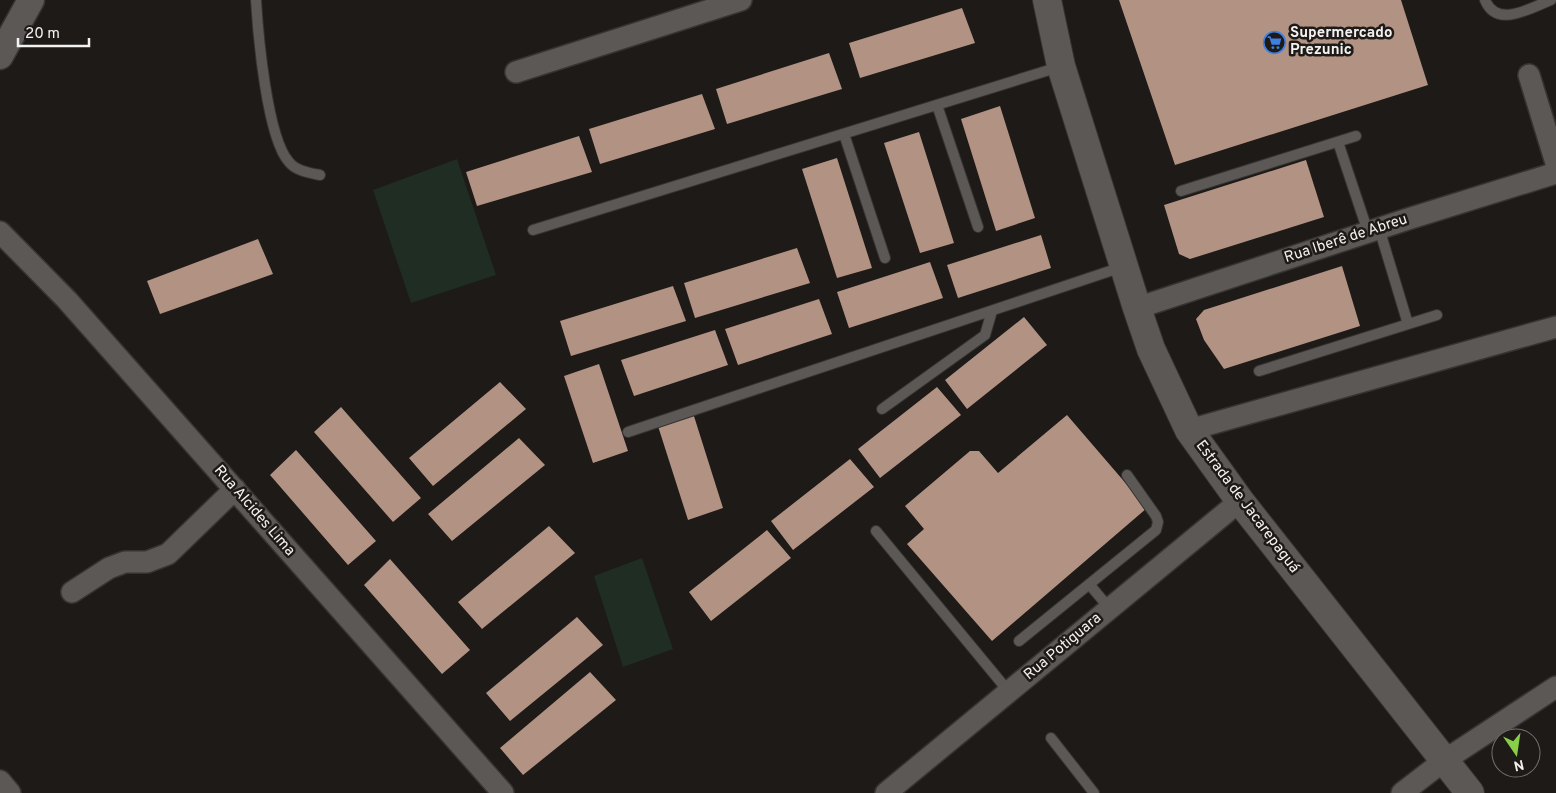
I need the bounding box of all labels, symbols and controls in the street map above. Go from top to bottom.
scale bar [18,15,89,47]
place label: Supermercado Prezunic [1290,24,1392,60]
text: 20 m [25,25,60,44]
supermarket icon: Supermercado Prezunic [1262,30,1286,54]
street label: Rua Iberê de Abreu [1282,210,1410,268]
street label: Estrada de Jacarepaguá [1191,437,1303,577]
street label: Rua Alcides Lima [209,462,299,560]
street label: Rua Potiguara [1020,609,1106,685]
north arrow [1491,728,1541,778]
text: N [1512,755,1525,774]

